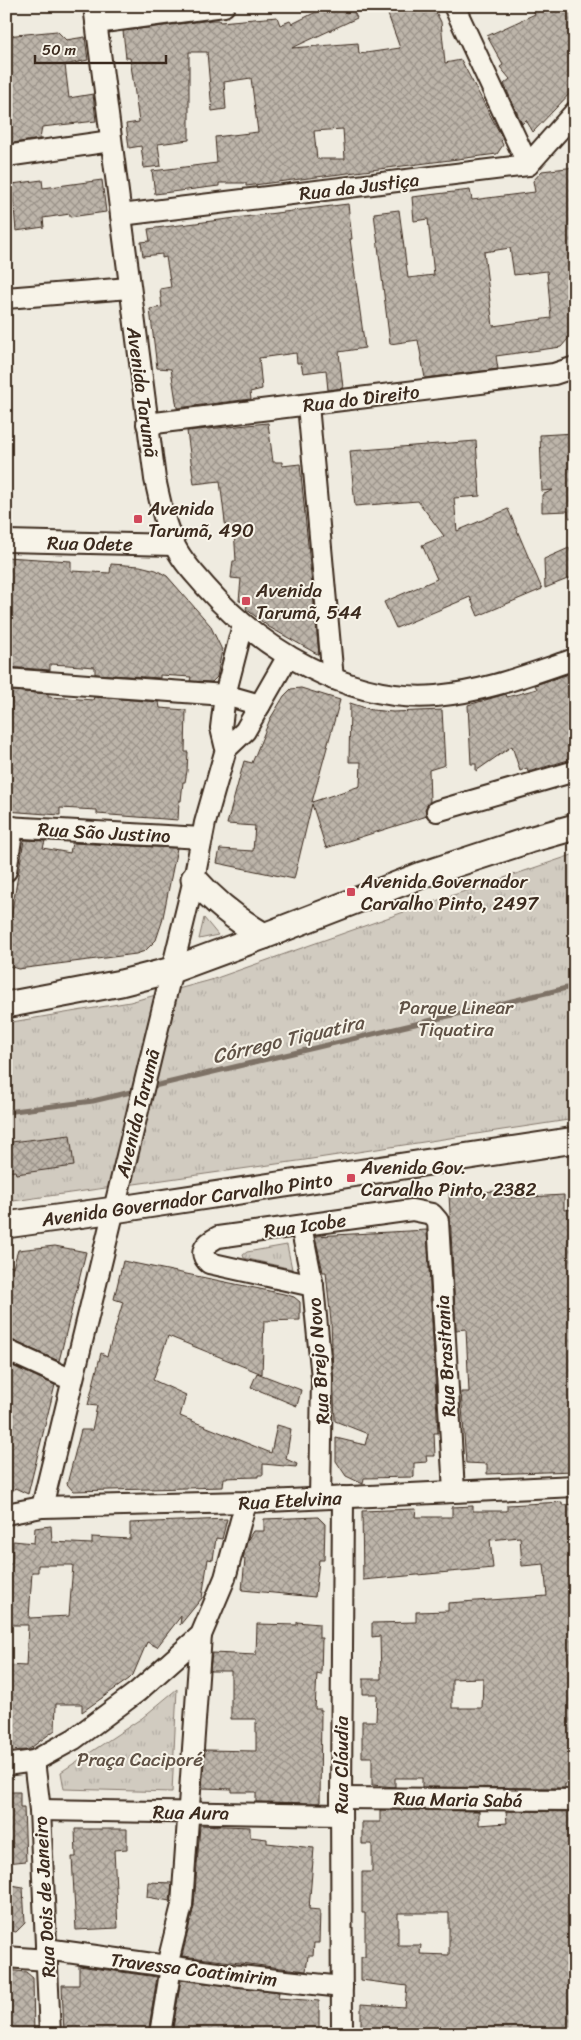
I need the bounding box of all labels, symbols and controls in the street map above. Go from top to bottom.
scale bar [35,32,166,64]
text: 50 m [42,37,77,63]
street label: Rua da Justiça [297,163,421,210]
street label: Avenida Tarumã [117,324,168,460]
street label: Rua do Direito [301,375,422,422]
place label: Avenida Tarumã, 490 [147,492,254,547]
marker: Avenida Tarumã, 490 [132,513,144,525]
street label: Rua Odete [47,526,133,561]
place label: Avenida Tarumã, 544 [255,574,362,629]
marker: Avenida Tarumã, 544 [240,595,252,607]
street label: Rua São Justino [37,813,171,852]
place label: Avenida Governador Carvalho Pinto, 2497 [360,865,539,920]
marker: Avenida Governador Carvalho Pinto, 2497 [345,886,357,898]
park label: Parque Linear Tiquatira [399,991,514,1046]
water label: Córrego Tiquatira [209,1005,369,1074]
street label: Avenida Tarumã [105,1045,170,1182]
place label: Avenida Gov. Carvalho Pinto, 2382 [360,1151,537,1206]
street label: Avenida Governador Carvalho Pinto [38,1163,335,1236]
marker: Avenida Gov. Carvalho Pinto, 2382 [345,1172,357,1184]
street label: Rua Icobe [262,1203,348,1248]
street label: Rua Brasitania [426,1294,465,1418]
street label: Rua Brejo Novo [298,1296,339,1426]
street label: Rua Etelvina [237,1481,343,1520]
street label: Rua Cláudia [325,1716,358,1814]
park label: Praça Caciporé [77,1743,203,1776]
street label: Rua Maria Sabá [393,1782,523,1817]
street label: Rua Aura [153,1795,230,1830]
street label: Rua Dois de Janeiro [24,1815,65,1979]
street label: Travessa Coatimirim [109,1943,279,1996]

